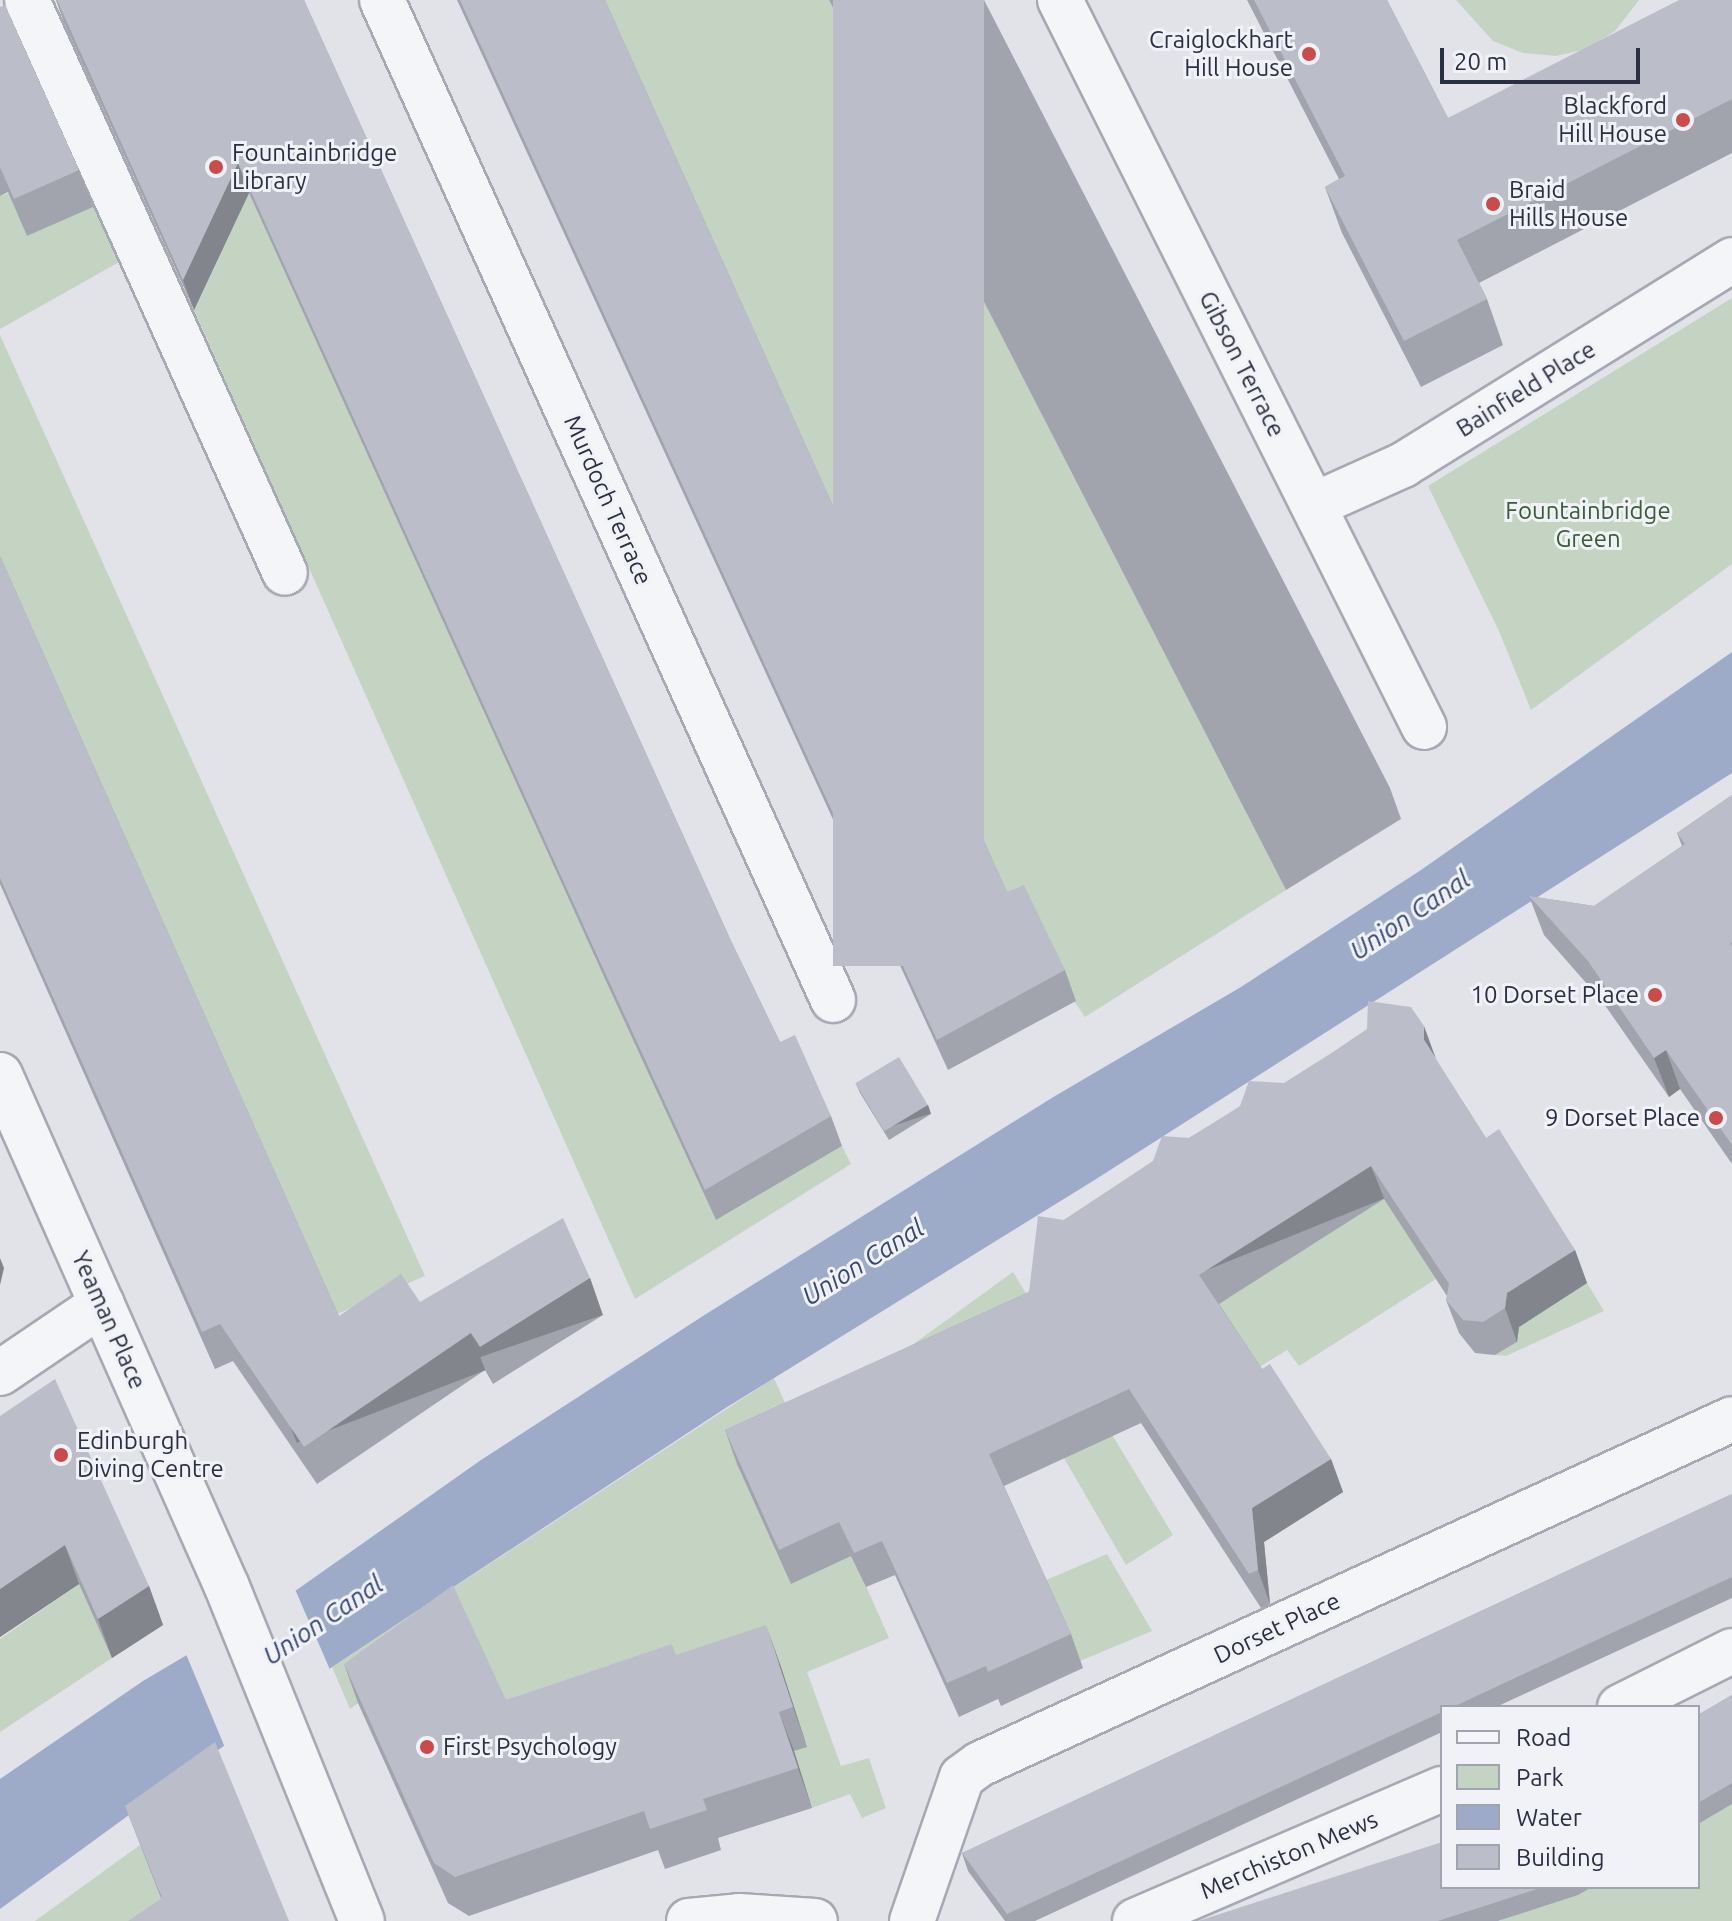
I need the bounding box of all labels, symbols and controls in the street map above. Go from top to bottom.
place label: Craiglockhart Hill House [1149,26,1293,82]
scale bar [1444,32,1644,82]
marker: Craiglockhart Hill House [1300,45,1318,63]
text: 20 m [1454,48,1507,75]
place label: Blackford Hill House [1558,92,1667,148]
marker: Blackford Hill House [1674,111,1692,129]
place label: Fountainbridge Library [232,139,397,195]
marker: Fountainbridge Library [207,158,225,176]
place label: Braid Hills House [1509,176,1628,232]
marker: Braid Hills House [1484,195,1502,213]
street label: Gibson Terrace [1193,286,1291,442]
street label: Bainfield Place [1451,335,1601,443]
street label: Murdoch Terrace [558,411,658,589]
park label: Fountainbridge Green [1505,497,1671,553]
water label: Union Canal [1344,863,1476,967]
place label: 10 Dorset Place [1470,981,1639,1009]
marker: 10 Dorset Place [1646,986,1664,1004]
place label: 9 Dorset Place [1545,1104,1700,1132]
marker: 9 Dorset Place [1707,1109,1725,1127]
water label: Union Canal [796,1212,930,1312]
street label: Yeaman Place [66,1247,152,1393]
place label: Edinburgh Diving Centre [77,1427,224,1483]
marker: Edinburgh Diving Centre [52,1446,70,1464]
water label: Union Canal [257,1568,389,1672]
street label: Dorset Place [1209,1586,1345,1670]
legend [1440,1705,1700,1889]
text: Road [1516,1724,1571,1751]
place label: First Psychology [443,1733,617,1761]
marker: First Psychology [418,1738,436,1756]
text: Park [1516,1764,1564,1791]
text: Water [1516,1804,1582,1831]
street label: Merchiston Mews [1196,1805,1382,1905]
text: Building [1516,1844,1604,1871]

